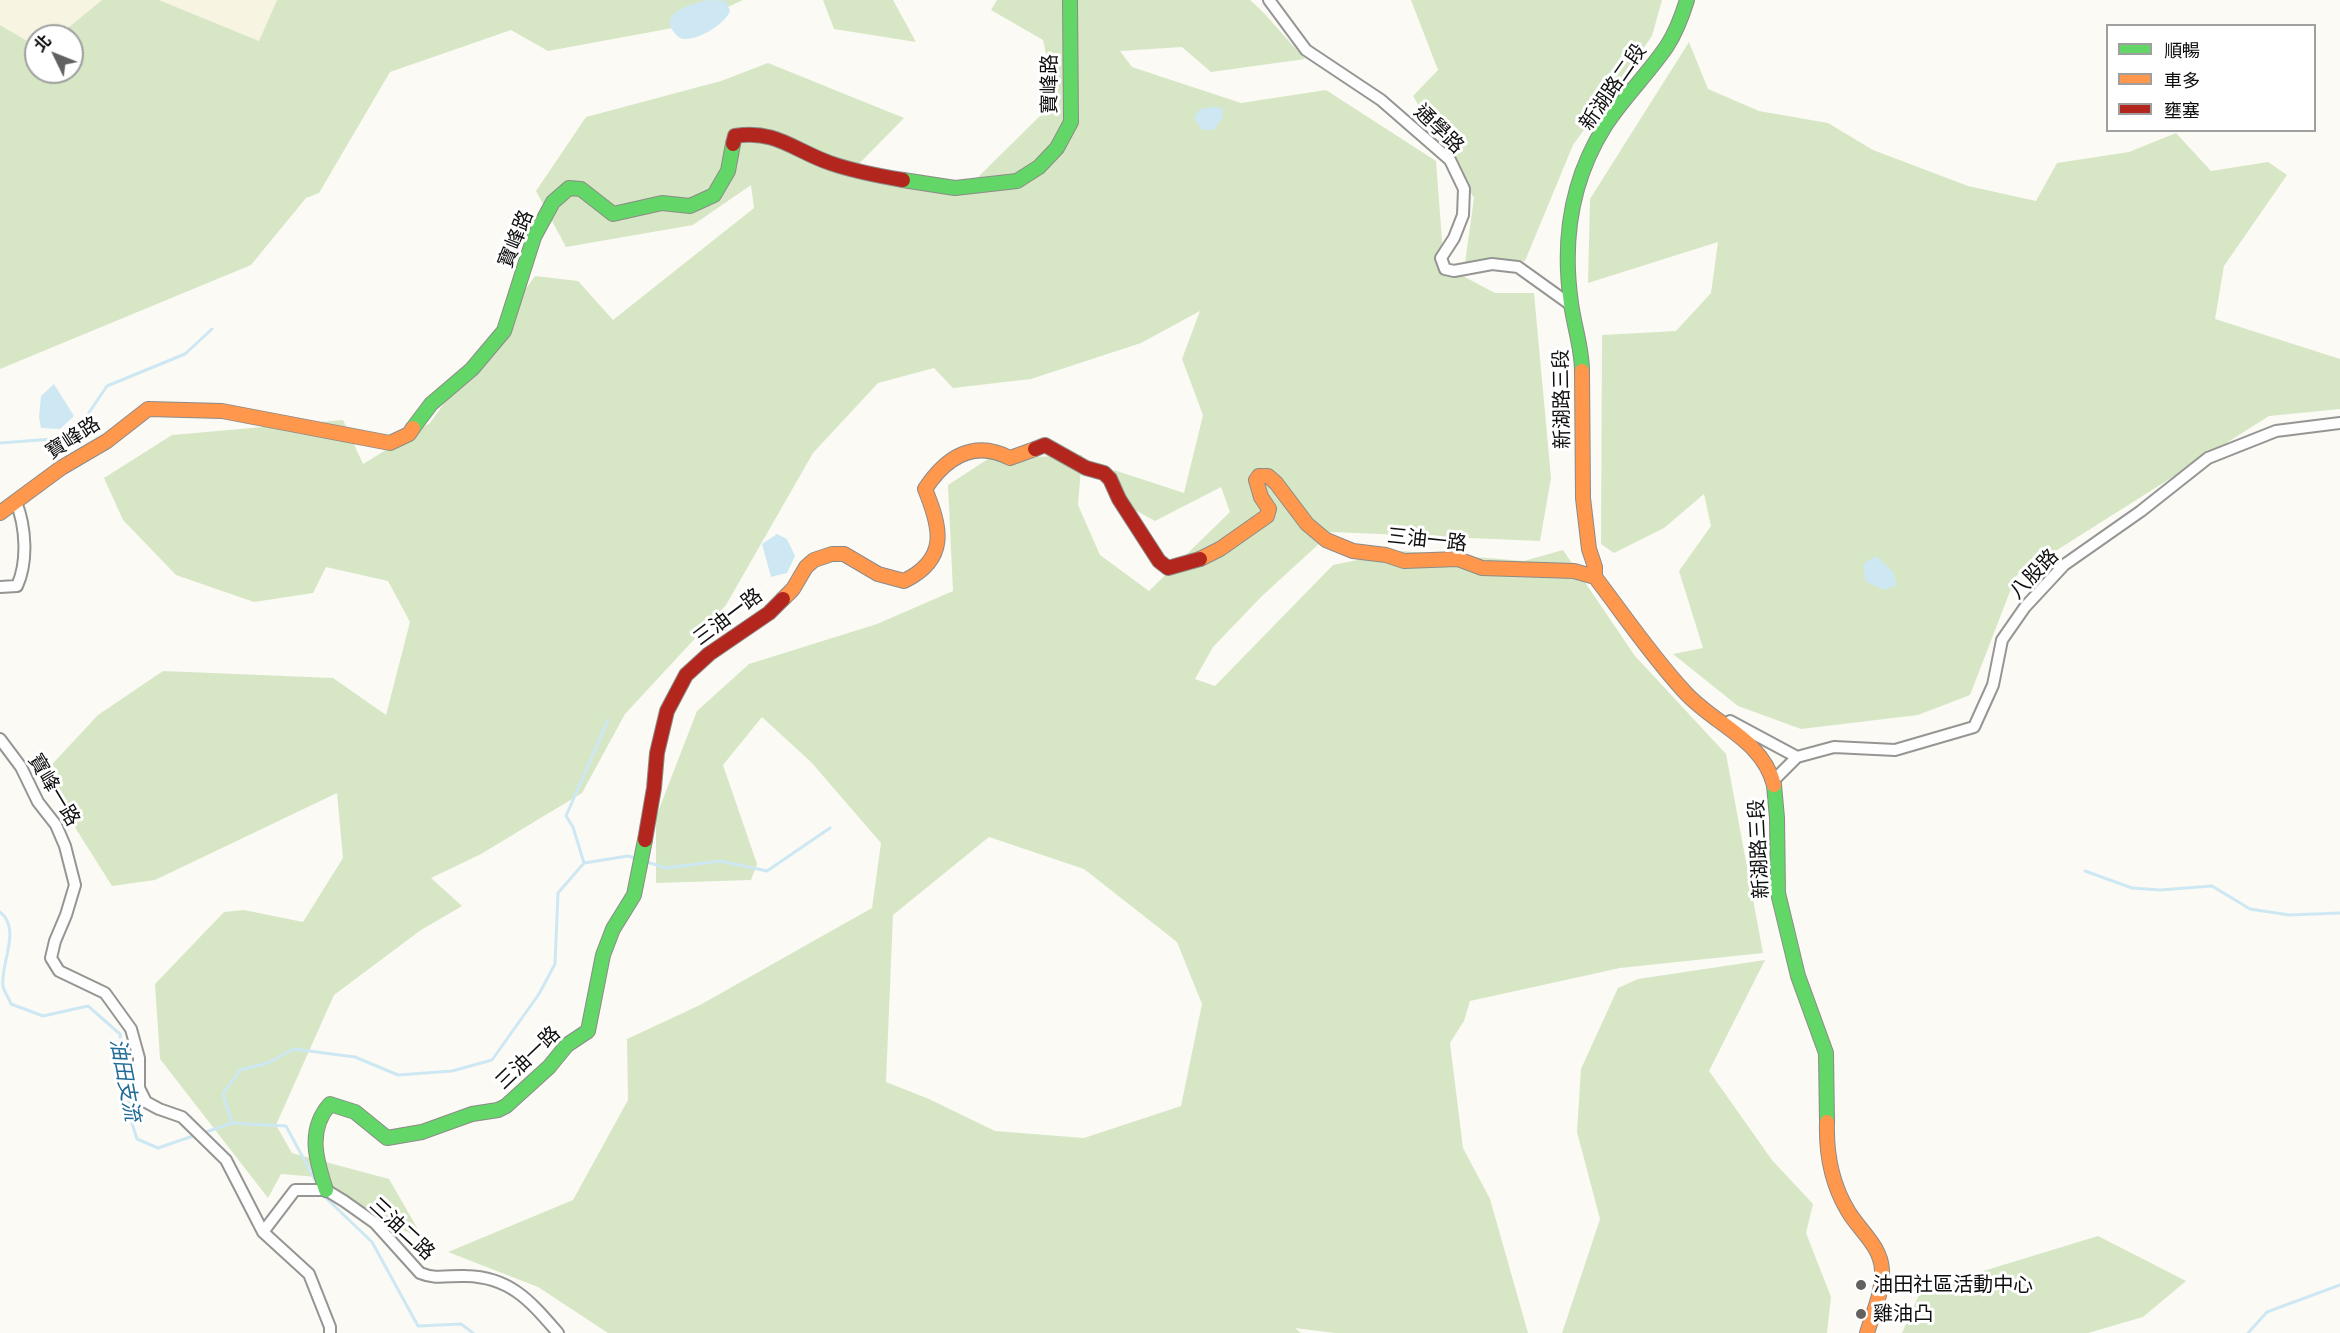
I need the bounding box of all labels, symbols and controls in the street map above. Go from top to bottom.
north arrow [24,24,84,84]
legend [2106,24,2316,132]
text: 北 [29,30,55,56]
text: 順暢 [2164,38,2200,62]
street label: 新湖路二段 [1574,39,1652,135]
street label: 寶峰路 [1038,54,1062,114]
text: 車多 [2164,68,2200,92]
text: 壅塞 [2164,98,2200,122]
street label: 通學路 [1409,100,1469,158]
street label: 寶峰路 [494,207,538,271]
street label: 新湖路三段 [1549,349,1575,449]
street label: 寶峰路 [41,412,105,464]
street label: 三油一路 [1386,524,1468,556]
street label: 八股路 [2005,544,2063,604]
street label: 三油一路 [689,583,767,651]
street label: 寶峰一路 [23,750,85,830]
street label: 新湖路三段 [1744,798,1774,900]
street label: 三油一路 [491,1022,565,1094]
water label: 油田支流 [105,1036,145,1124]
street label: 三油二路 [365,1193,439,1265]
place label: 油田社區活動中心 [1873,1273,2033,1297]
marker: 油田社區活動中心 [1854,1278,1868,1292]
place label: 雞油凸 [1873,1302,1933,1326]
marker: 雞油凸 [1854,1307,1868,1321]

